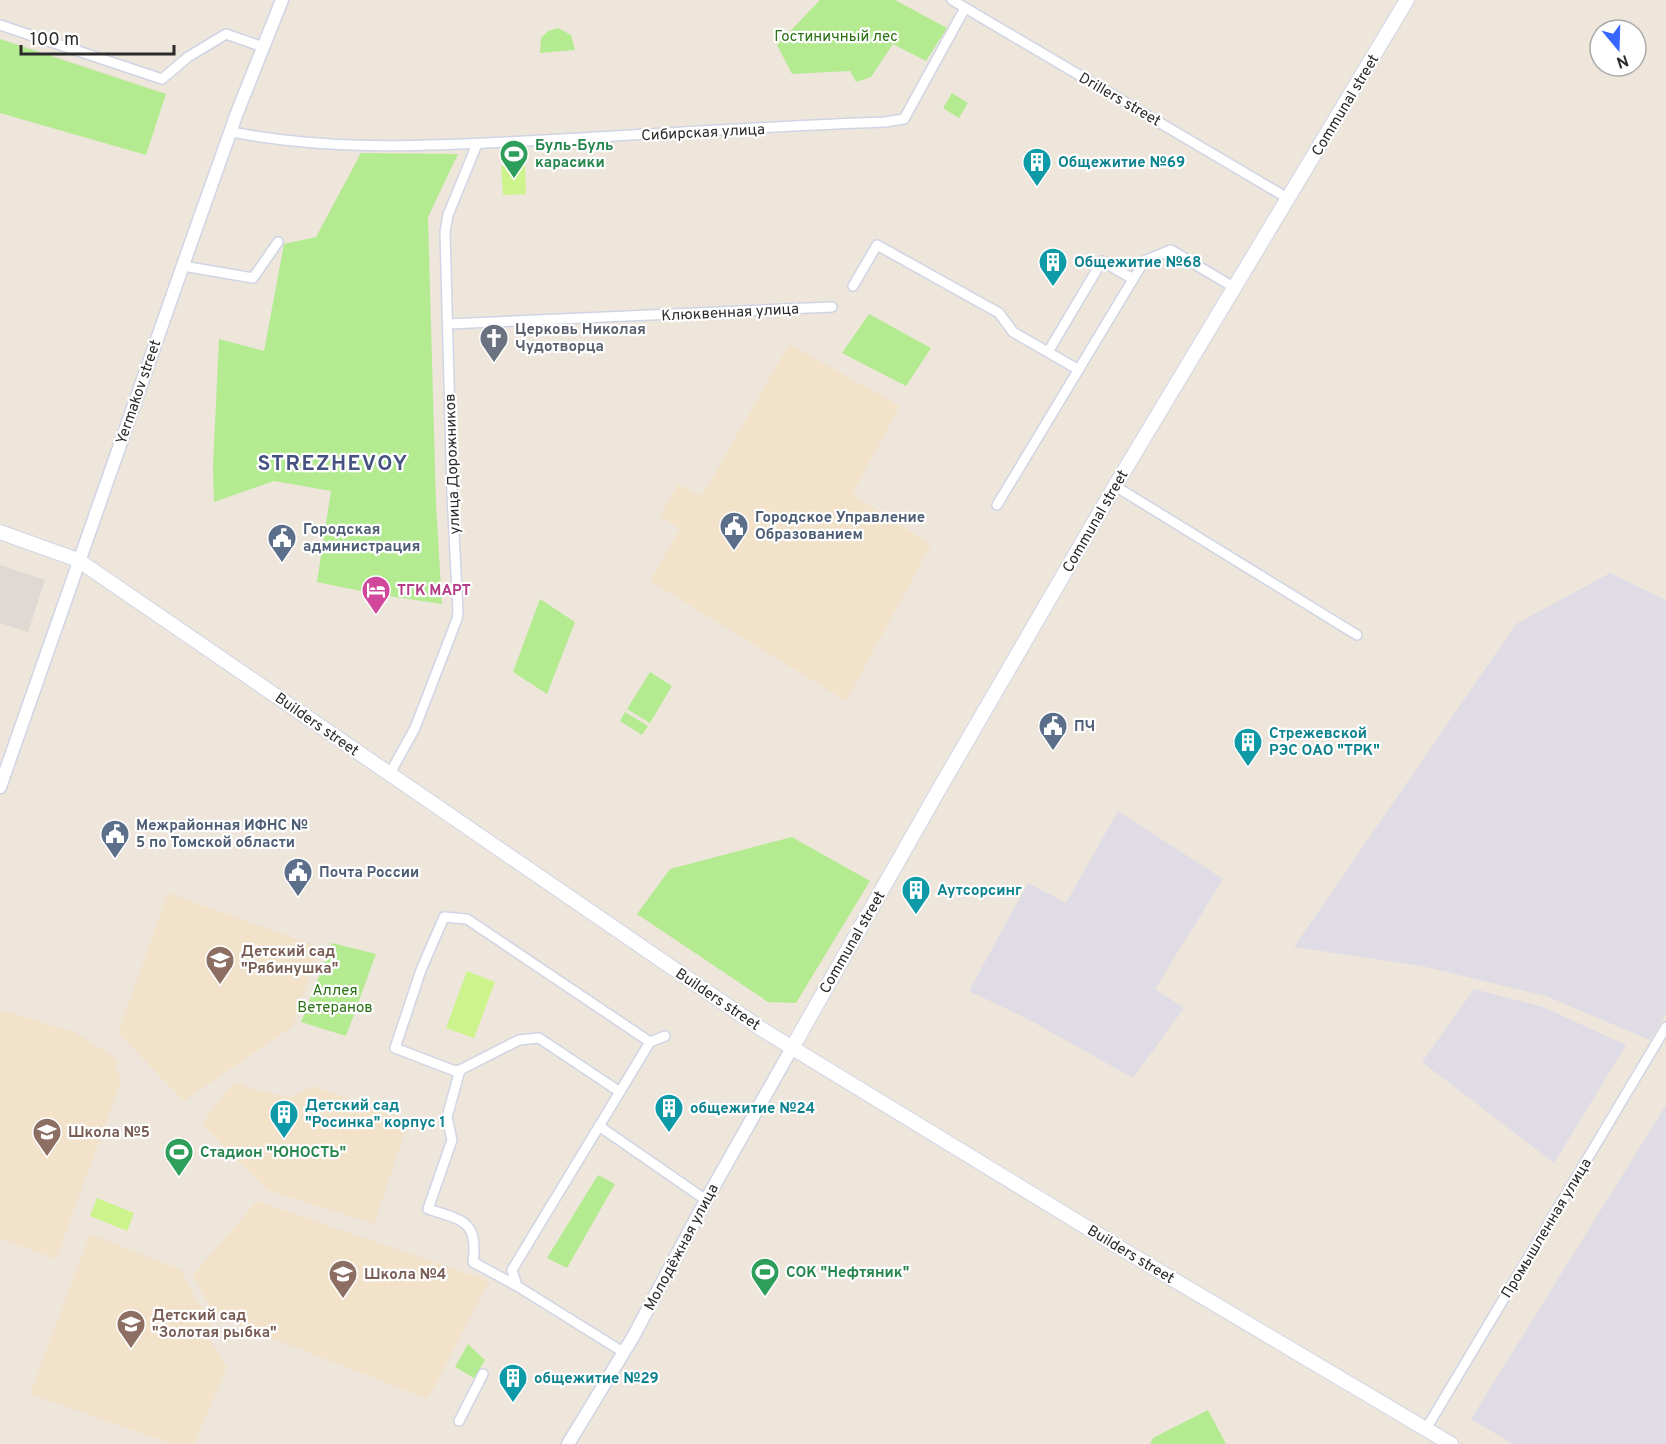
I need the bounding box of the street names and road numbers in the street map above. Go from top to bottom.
street label: Communal street [1308,51,1384,160]
street label: Drillers street [1075,69,1164,131]
street label: Сибирская улица [641,121,765,146]
street label: Клюквенная улица [661,300,799,327]
street label: Yermakov street [113,338,166,447]
street label: улица Дорожников [442,393,465,535]
street label: Communal street [1059,467,1133,576]
street label: Builders street [270,689,362,761]
street label: Communal street [816,888,890,997]
street label: Builders street [671,965,763,1036]
street label: Промышленная улица [1498,1155,1597,1302]
street label: Молодёжная улица [641,1181,724,1314]
street label: Builders street [1083,1222,1177,1289]

